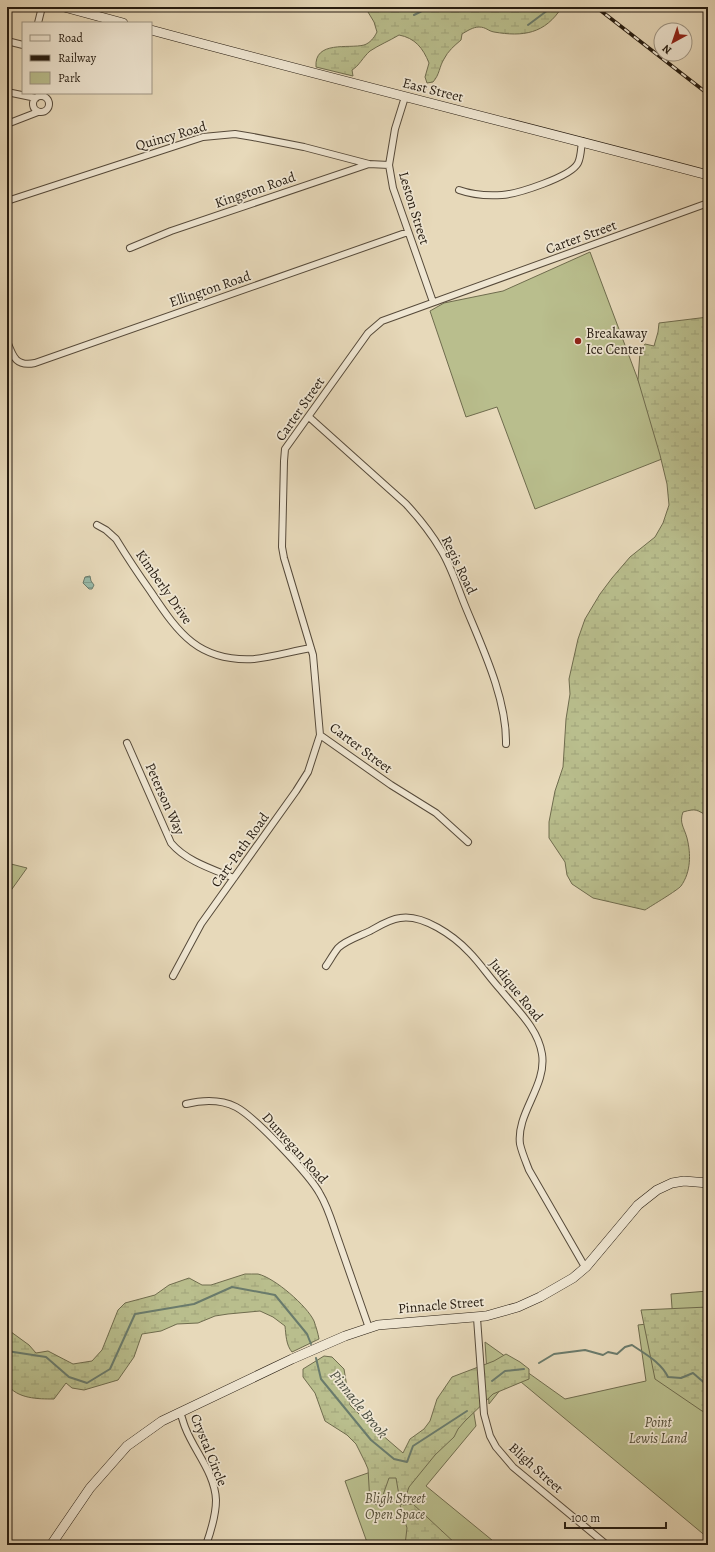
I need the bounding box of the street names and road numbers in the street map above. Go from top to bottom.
street label: East Street [401,73,466,107]
street label: Quincy Road [133,117,209,155]
street label: Kingston Road [212,167,298,213]
street label: Leston Street [394,169,434,247]
street label: Carter Street [543,215,619,259]
street label: Ellington Road [167,266,254,312]
street label: Carter Street [271,373,329,445]
street label: Regis Road [437,533,482,598]
street label: Kimberly Drive [131,546,197,628]
street label: Carter Street [326,718,397,778]
street label: Peterson Way [141,760,190,839]
street label: Cart-Path Road [206,808,274,891]
street label: Judique Road [485,954,548,1026]
street label: Dunvegan Road [258,1108,332,1188]
street label: Pinnacle Street [397,1292,485,1318]
street label: Crystal Circle [186,1411,232,1489]
street label: Bligh Street [505,1438,568,1498]

